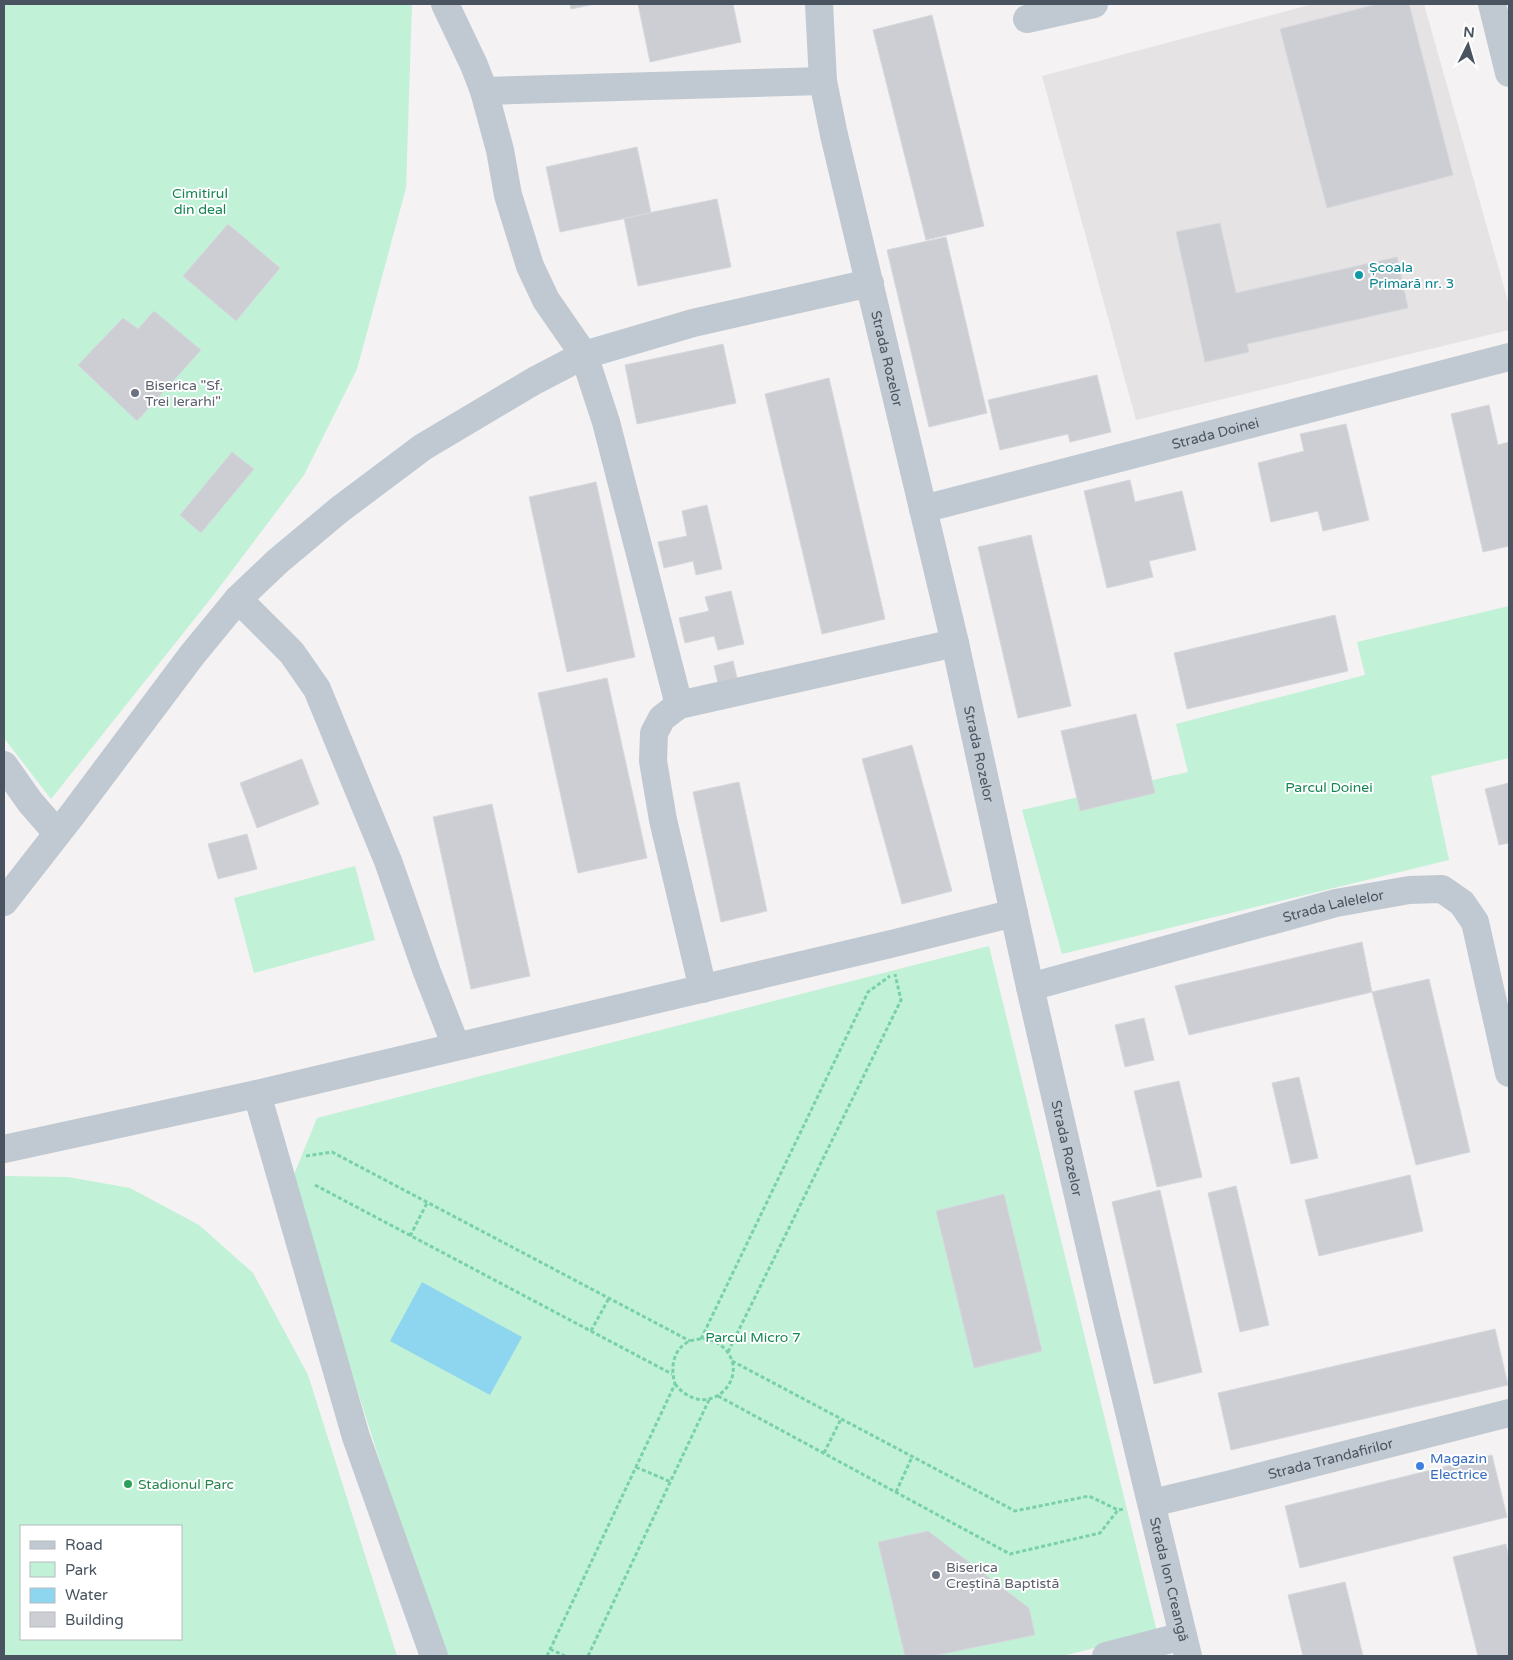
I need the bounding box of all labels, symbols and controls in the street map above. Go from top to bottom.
north arrow [1443,20,1493,70]
text: N [1463,24,1475,42]
park label: Cimitirul din deal [172,185,228,218]
place label: Școala Primară nr. 3 [1369,259,1454,292]
marker: Școala Primară nr. 3 [1353,269,1365,281]
street label: Strada Rozelor [868,309,907,409]
place label: Biserica "Sf. Trei Ierarhi" [145,377,223,410]
marker: Biserica "Sf. Trei Ierarhi" [129,387,141,399]
street label: Strada Doinei [1170,414,1261,453]
street label: Strada Rozelor [960,704,998,804]
park label: Parcul Doinei [1285,779,1373,796]
street label: Strada Lalelelor [1281,886,1386,926]
street label: Strada Rozelor [1048,1099,1087,1199]
park label: Parcul Micro 7 [705,1329,801,1346]
street label: Strada Trandafirilor [1266,1434,1396,1483]
place label: Magazin Electrice [1430,1450,1487,1483]
marker: Magazin Electrice [1414,1460,1426,1472]
place label: Stadionul Parc [138,1476,234,1493]
marker: Stadionul Parc [122,1478,134,1490]
street label: Strada Ion Creangă [1146,1515,1193,1643]
legend [20,1525,182,1640]
text: Road [65,1536,103,1554]
place label: Biserica Creștină Baptistă [946,1559,1059,1592]
text: Park [65,1561,97,1579]
marker: Biserica Creștină Baptistă [930,1569,942,1581]
text: Water [65,1586,108,1604]
text: Building [65,1611,124,1629]

